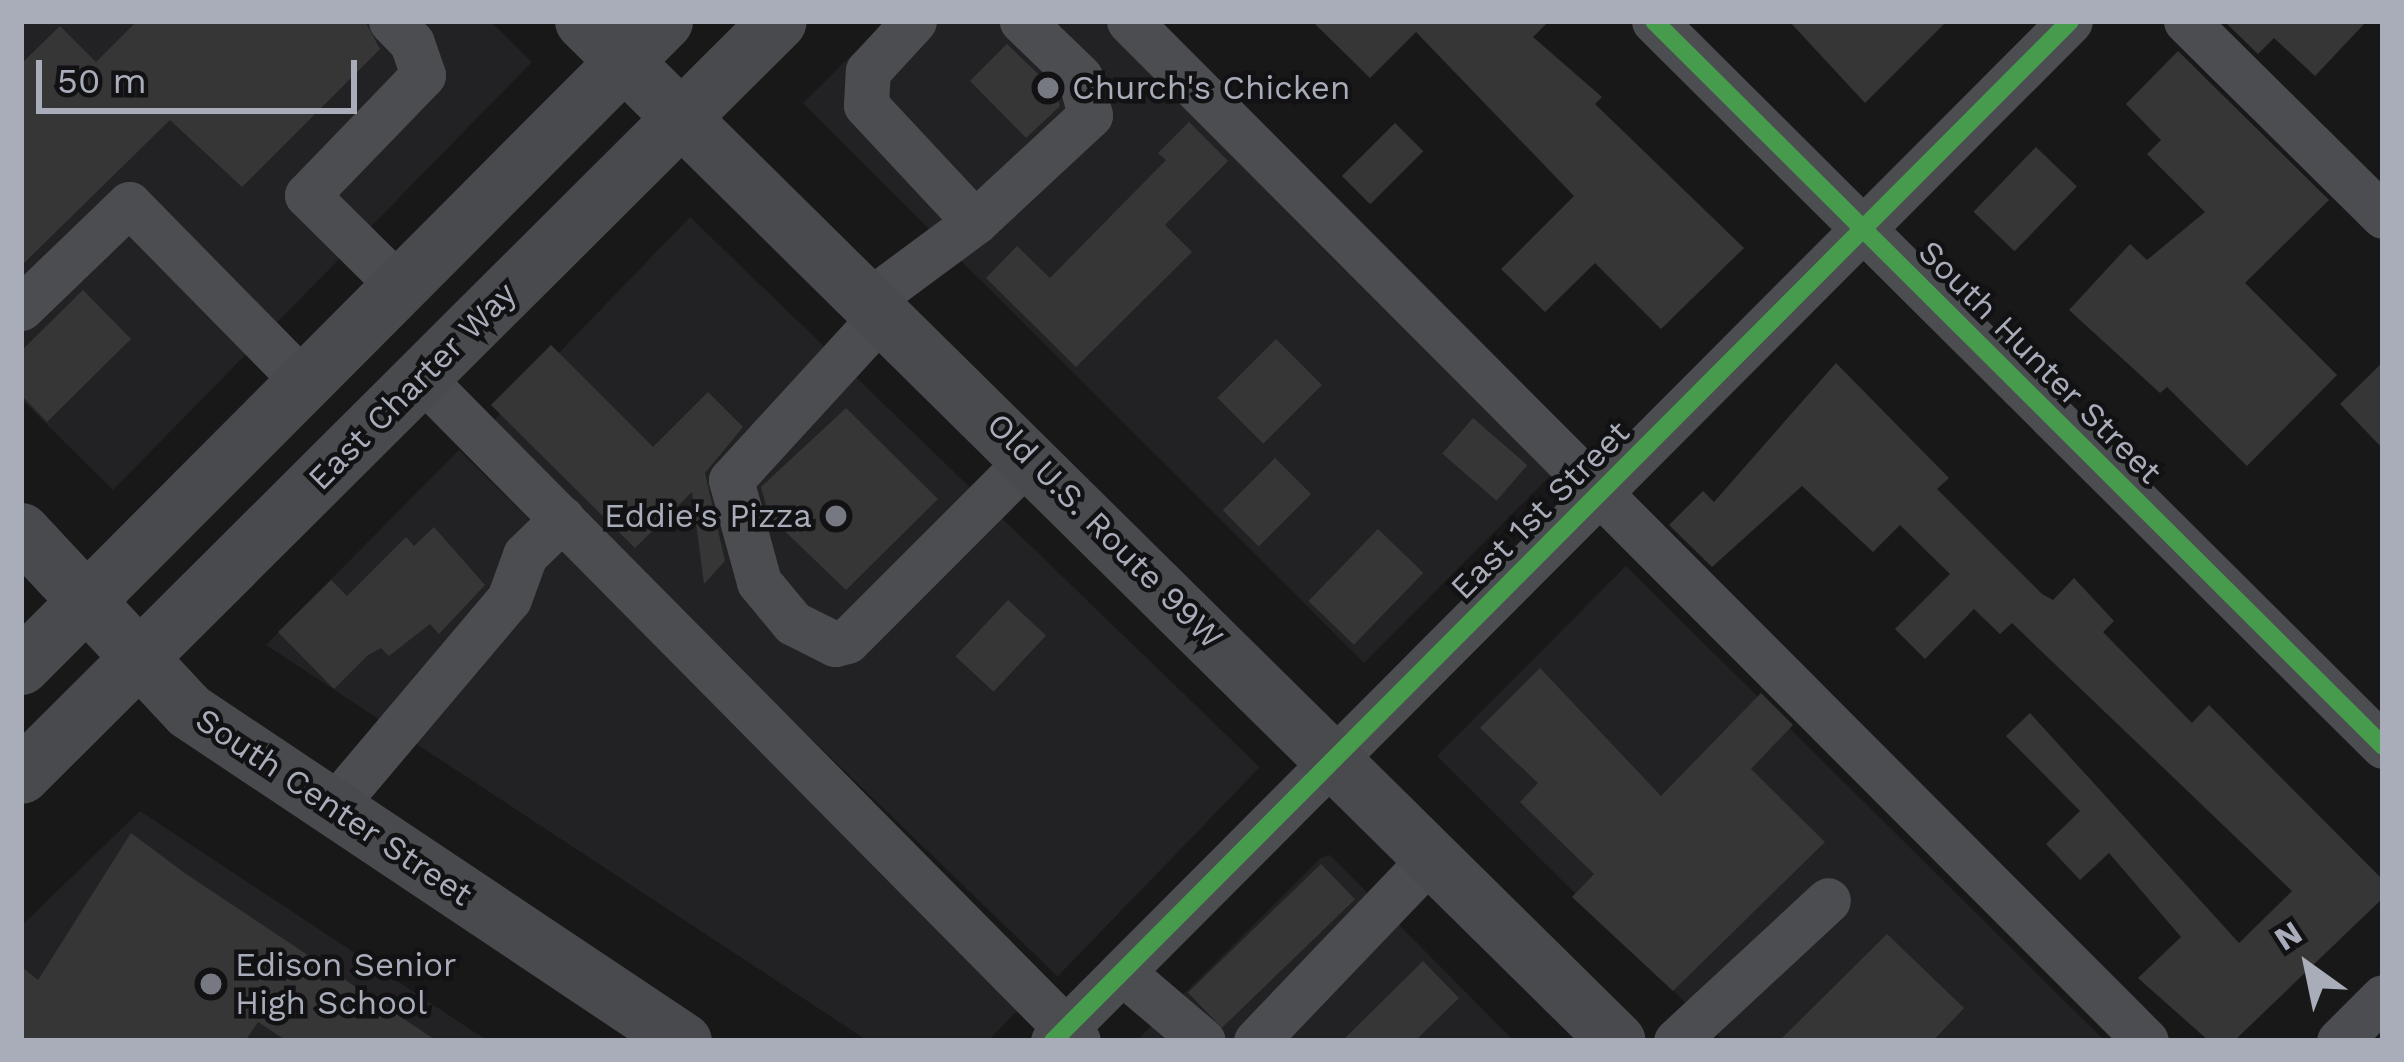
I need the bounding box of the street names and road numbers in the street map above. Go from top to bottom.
street label: South Hunter Street [1910,232,2170,492]
street label: East Charter Way [299,273,525,499]
street label: Old U.S. Route 99W [979,405,1231,657]
street label: East 1st Street [1442,412,1638,608]
street label: South Center Street [188,700,480,914]

